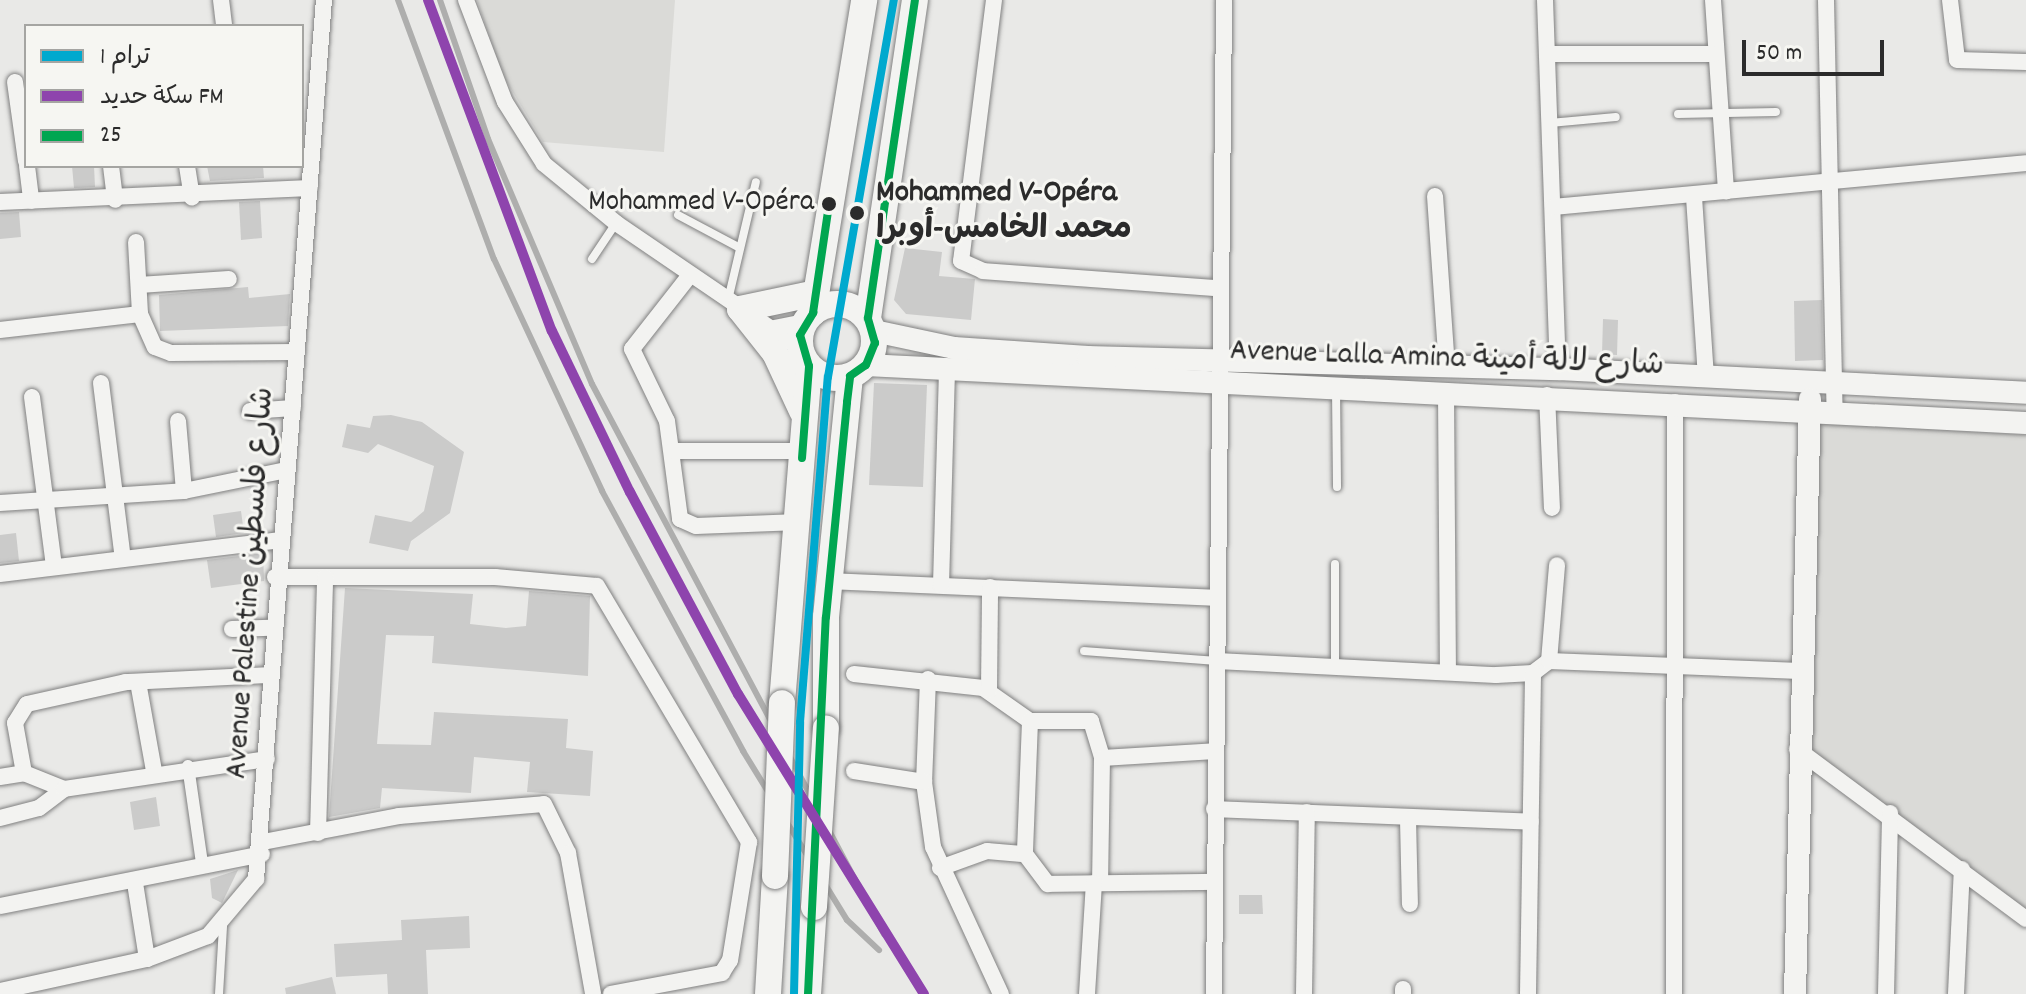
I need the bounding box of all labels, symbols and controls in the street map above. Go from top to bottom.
legend [24,24,304,168]
scale bar [1746,24,1888,74]
text: 50 m [1756,37,1802,71]
text: ترام 1 [100,41,150,75]
text: سكة حديد FM [100,81,224,115]
text: 25 [100,119,122,153]
place label: Mohammed V-Opéra محمد الخامس-أوبرا [876,176,1132,251]
place label: Mohammed V-Opéra [588,186,814,222]
marker: Mohammed V-Opéra [821,196,837,212]
marker: Mohammed V-Opéra محمد الخامس-أوبرا [845,201,869,225]
street label: Avenue Lalla Amina شارع لالة أمينة [1229,333,1665,387]
street label: Avenue Palestine شارع فلسطين [219,386,285,780]

